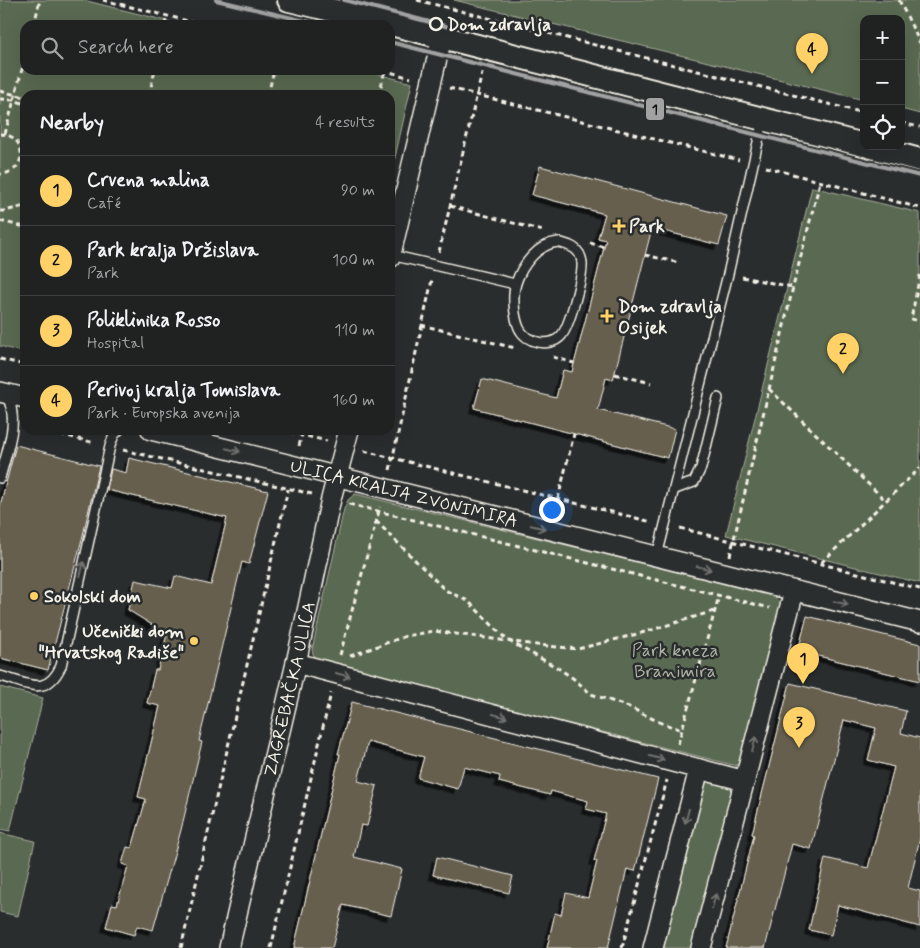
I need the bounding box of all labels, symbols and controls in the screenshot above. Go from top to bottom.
place label: Dom zdravlja [447,13,551,37]
map controls [860,15,905,150]
button: + [860,15,905,60]
marker: Dom zdravlja [429,17,443,31]
search box [20,20,395,75]
pin: 4 [796,33,828,74]
icon: search [38,34,66,62]
text: Search here [78,35,174,60]
button: − [860,60,905,105]
line badge: 1 [645,97,665,121]
text: 1 [652,101,658,119]
button: locate [860,105,905,150]
text: Nearby [40,109,104,137]
text: 4 results [315,112,375,133]
text: Crvena malina [87,168,210,193]
text: 1 [52,180,60,201]
text: 90 m [341,180,375,201]
text: Café [87,193,121,214]
place label: Park [629,215,665,239]
marker: Park [613,220,625,232]
text: Park kralja Držislava [87,238,258,263]
text: 2 [52,250,60,271]
text: 100 m [332,250,375,271]
text: Park [87,263,119,284]
place label: Dom zdravlja Osijek [618,295,722,340]
text: Poliklinika Rosso [87,308,220,333]
marker: Dom zdravlja Osijek [600,309,614,323]
text: 3 [52,320,60,341]
text: 110 m [334,320,375,341]
text: Hospital [87,333,144,354]
pin: 2 [827,333,859,374]
text: Perivoj kralja Tomislava [87,378,280,403]
text: 4 [51,390,61,411]
text: 160 m [332,390,375,411]
text: Park · Europska avenija [87,403,240,424]
one-way arrow [224,446,240,455]
street label: ULICA KRALJA ZVONIMIRA [288,454,520,534]
your location [539,497,565,523]
one-way arrow [529,523,545,532]
one-way arrow [78,562,87,578]
one-way arrow [696,564,712,573]
place label: Sokolski dom [44,585,141,609]
marker: Sokolski dom [28,590,40,602]
street label: ZAGREBAČKA ULICA [259,599,322,779]
one-way arrow [832,599,848,608]
place label: Učenički dom "Hrvatskog Radiše" [39,620,184,665]
marker: Učenički dom "Hrvatskog Radiše" [188,635,200,647]
park label: Park kneza Branimira [632,639,718,684]
pin: 1 [787,643,819,684]
one-way arrow [334,671,350,680]
pin: 3 [783,707,815,748]
one-way arrow [491,712,507,722]
one-way arrow [750,736,760,752]
one-way arrow [649,754,665,763]
one-way arrow [682,808,691,824]
one-way arrow [709,893,719,909]

